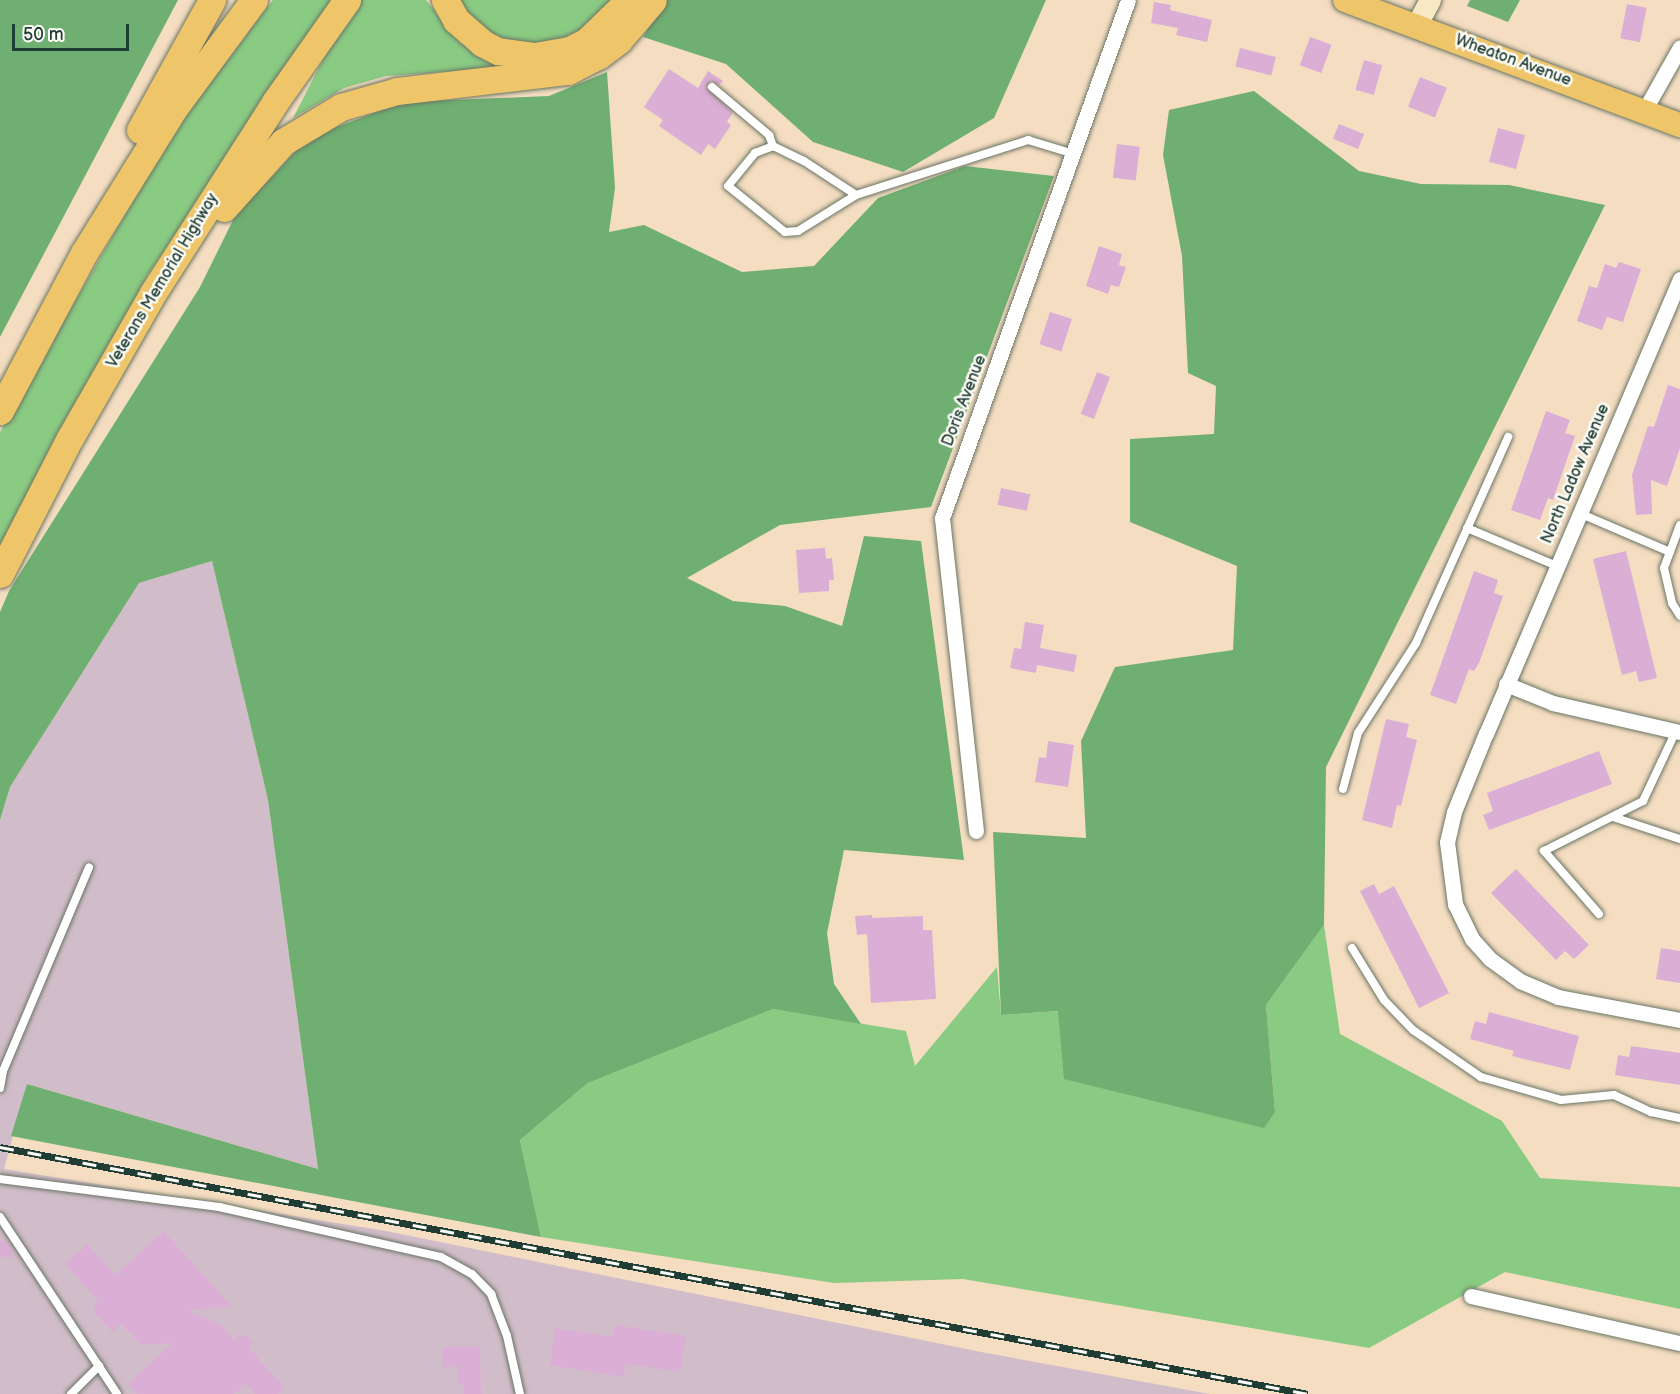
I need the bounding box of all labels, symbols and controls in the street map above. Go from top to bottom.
scale bar [15,12,132,50]
text: 50 m [23,24,64,45]
street label: Wheaton Avenue [1452,31,1574,91]
street label: Veterans Memorial Highway [103,190,223,372]
street label: Doris Avenue [939,353,991,449]
street label: North Ladow Avenue [1538,401,1614,547]

